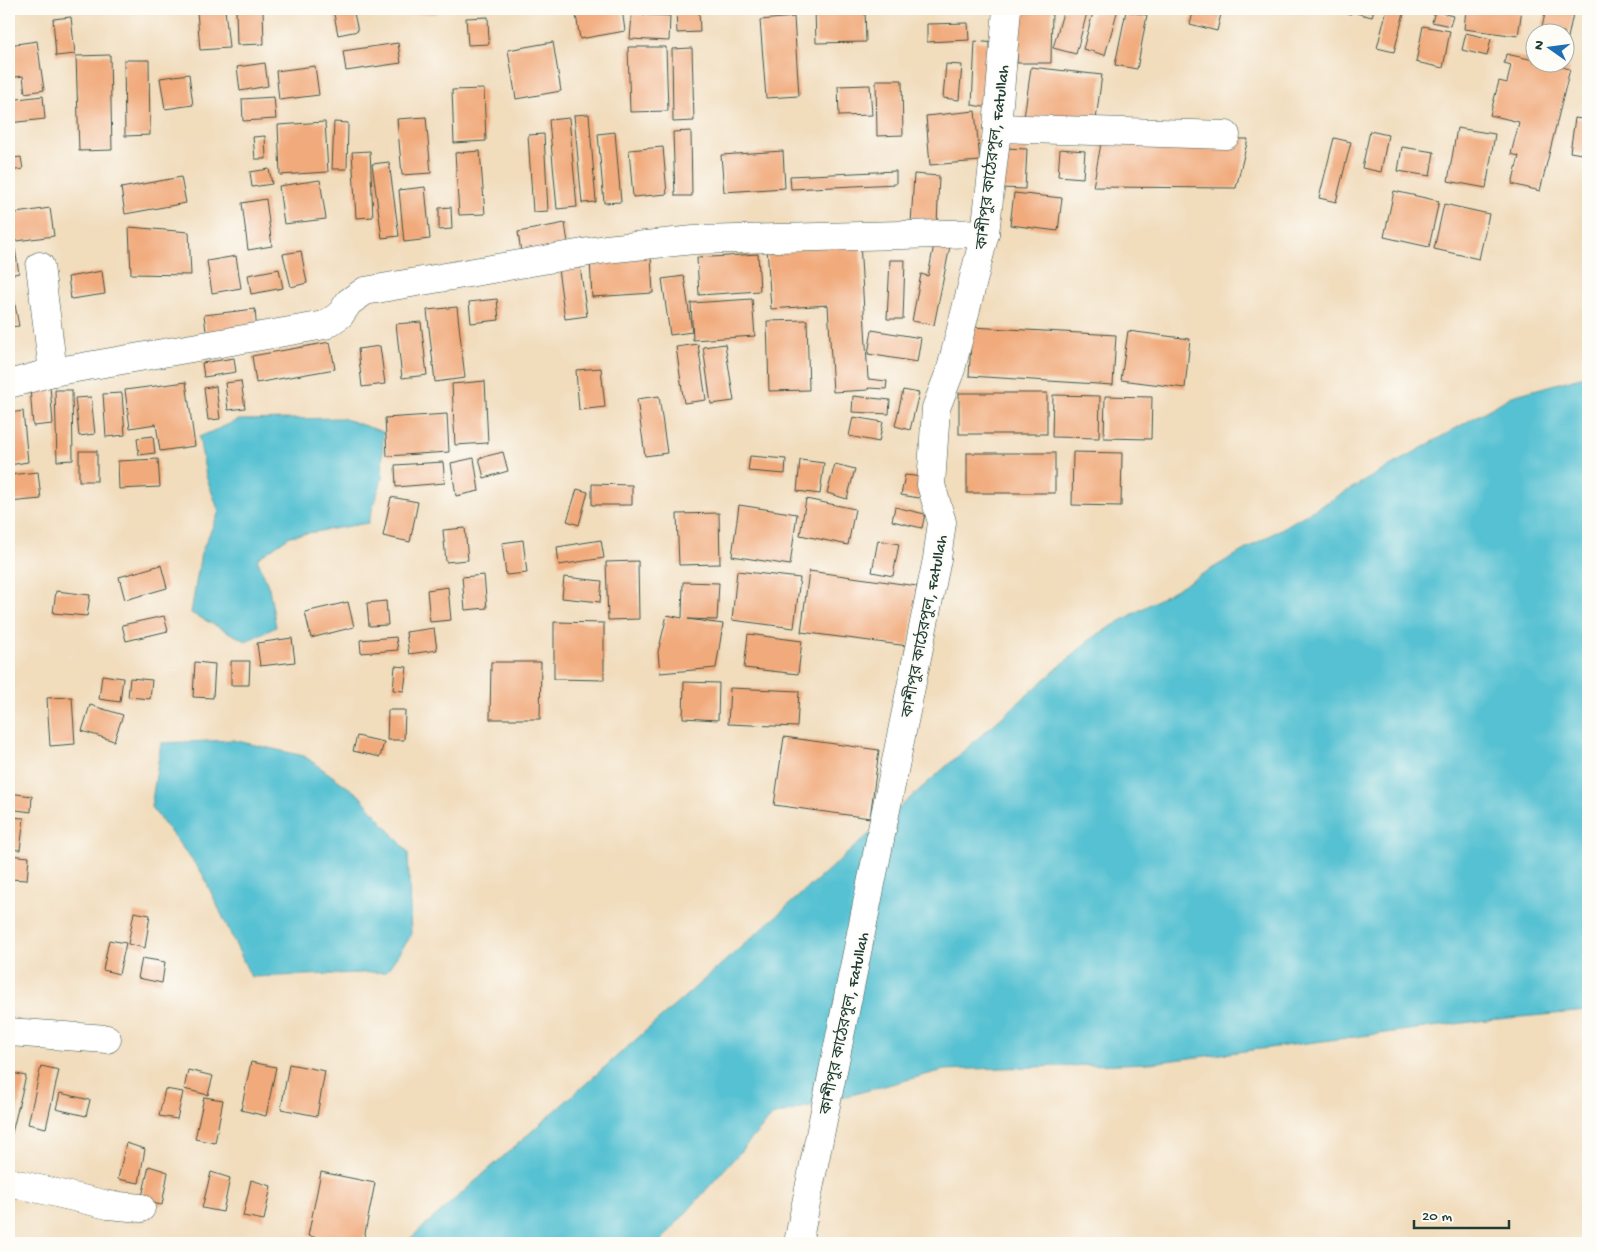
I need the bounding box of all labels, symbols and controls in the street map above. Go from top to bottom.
north arrow [1524,22,1574,72]
text: N [1530,39,1549,52]
street label: কাশীপুর কাঠেরপুল, Fatullah [971,63,1015,252]
street label: কাশীপুর কাঠেরপুল, Fatullah [896,533,954,721]
street label: কাশীপুর কাঠেরপুল, Fatullah [815,930,875,1118]
scale bar [1414,1197,1510,1229]
text: 20 m [1422,1208,1452,1226]

